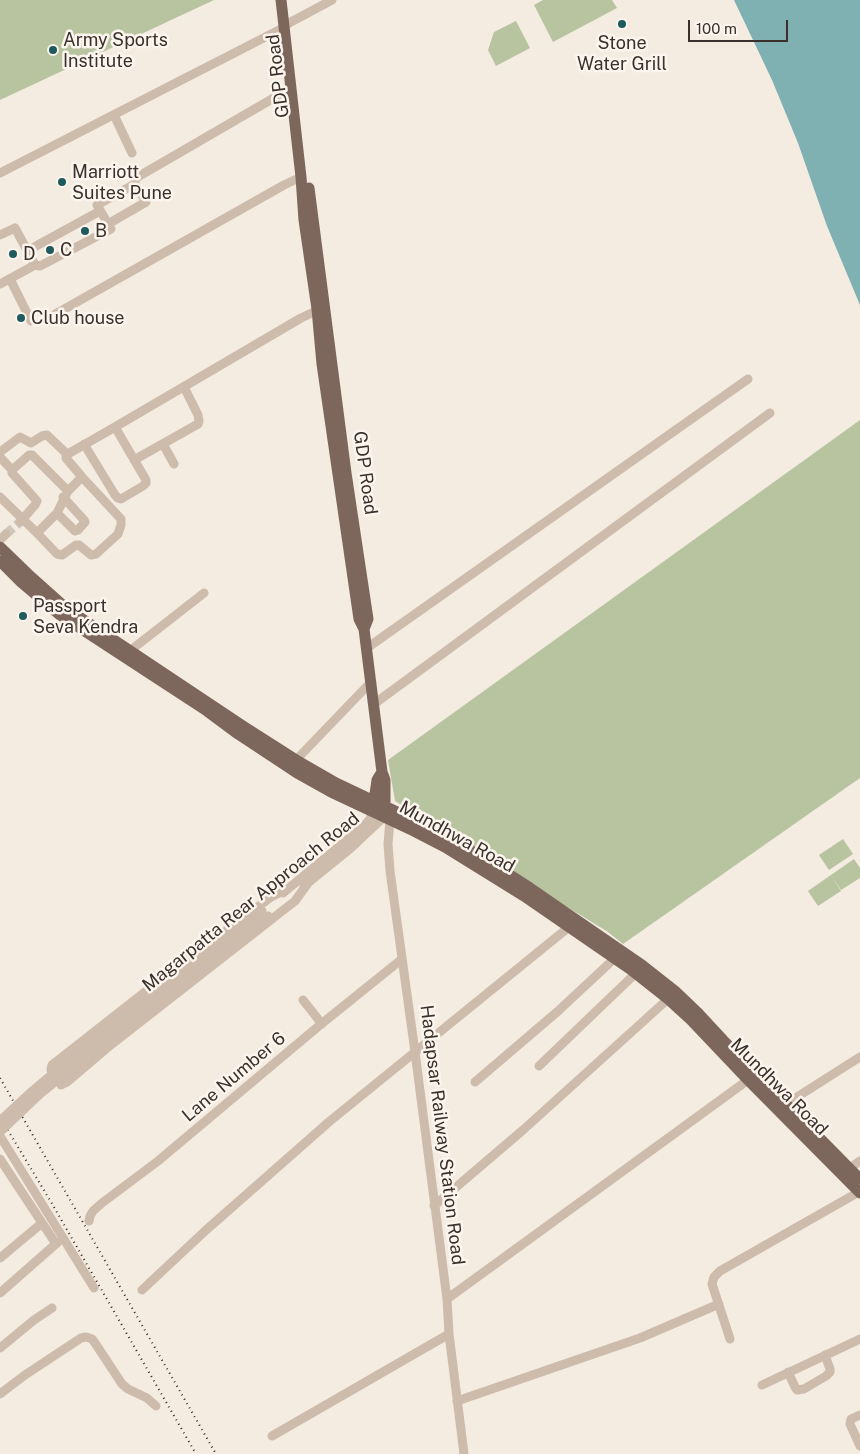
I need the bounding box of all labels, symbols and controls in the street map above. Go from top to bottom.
scale bar [690,10,790,42]
marker: Stone Water Grill [616,18,628,30]
text: 100 m [696,20,737,37]
place label: Army Sports Institute [63,29,168,72]
place label: Stone Water Grill [577,32,667,74]
street label: GDP Road [262,33,294,119]
marker: Army Sports Institute [47,44,59,56]
place label: Marriott Suites Pune [72,161,172,203]
marker: Marriott Suites Pune [56,176,68,188]
place label: B [95,220,107,242]
marker: B [79,225,91,237]
place label: C [60,239,72,261]
place label: D [23,243,35,265]
marker: C [44,244,56,256]
marker: D [7,248,19,260]
place label: Club house [31,307,125,329]
marker: Club house [15,312,27,324]
street label: GDP Road [348,430,382,516]
place label: Passport Seva Kendra [33,595,138,638]
marker: Passport Seva Kendra [17,610,29,622]
street label: Mundhwa Road [396,796,518,878]
street label: Magarpatta Rear Approach Road [138,808,364,996]
street label: Hadapsar Railway Station Road [415,1004,469,1266]
street label: Lane Number 6 [178,1028,290,1126]
street label: Mundhwa Road [726,1034,832,1140]

